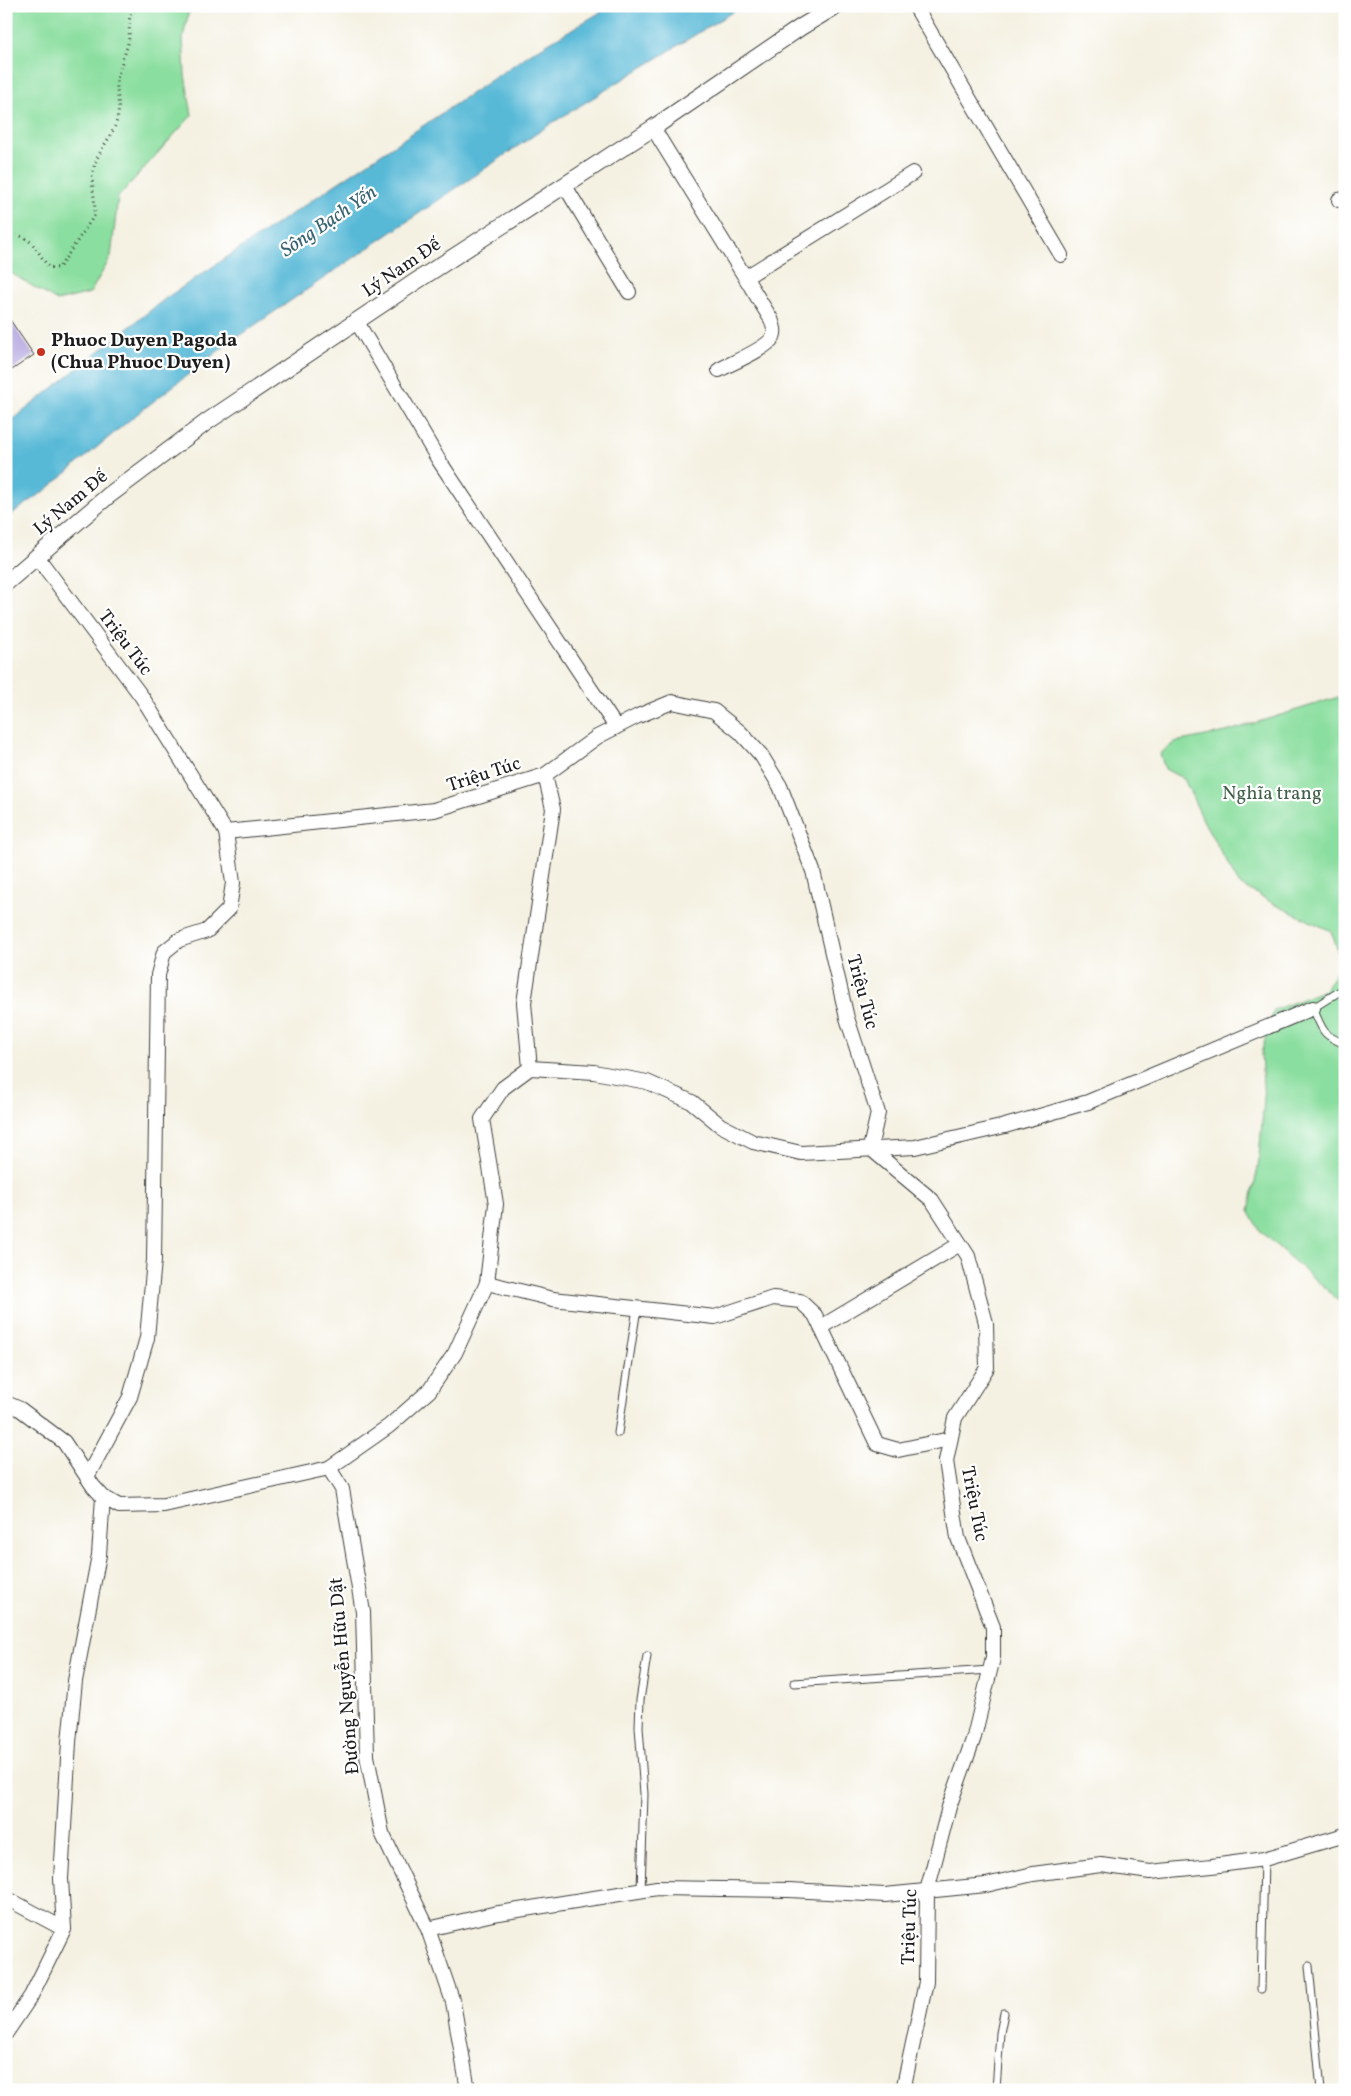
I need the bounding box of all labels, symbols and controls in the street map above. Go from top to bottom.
water label: Sông Bạch Yến [275,179,383,265]
street label: Lý Nam Đế [357,232,447,304]
place label: Phuoc Duyen Pagoda (Chua Phuoc Duyen) [51,328,238,376]
marker: Phuoc Duyen Pagoda (Chua Phuoc Duyen) [35,346,47,358]
street label: Lý Nam Đế [28,464,115,542]
street label: Triệu Túc [92,605,158,681]
street label: Triệu Túc [444,751,524,799]
park label: Nghĩa trang [1222,781,1322,807]
street label: Triệu Túc [840,952,884,1032]
street label: Triệu Túc [954,1464,994,1544]
street label: Đường Nguyễn Hữu Dật [323,1576,367,1776]
street label: Triệu Túc [896,1888,924,1966]

